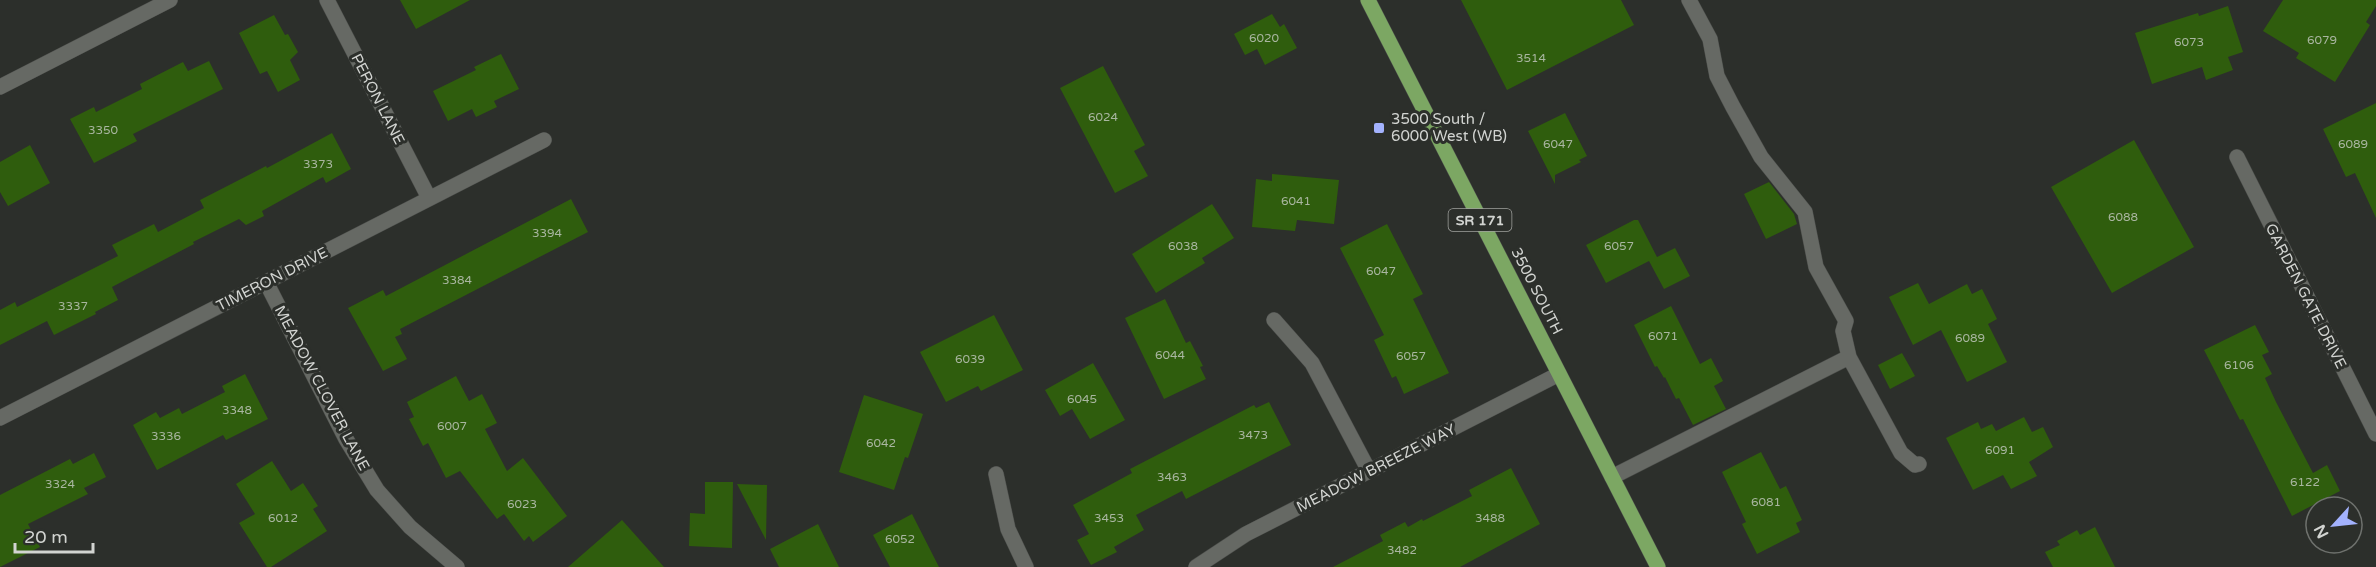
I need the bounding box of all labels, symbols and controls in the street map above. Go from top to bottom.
house number: 6020 [1249,31,1280,45]
house number: 6079 [2307,33,2337,47]
house number: 6073 [2174,35,2204,49]
street label: PERON LANE [347,51,409,147]
house number: 3514 [1516,51,1547,65]
house number: 6024 [1088,110,1119,124]
place label: 3500 South / 6000 West (WB) [1391,110,1507,145]
marker: 3500 South / 6000 West (WB) [1372,121,1386,135]
house number: 3350 [88,123,119,137]
house number: 6047 [1543,137,1573,151]
house number: 6089 [2338,137,2368,151]
house number: 3373 [303,157,333,171]
house number: 6041 [1281,194,1311,208]
road number: SR 171 [1448,209,1512,231]
house number: 6088 [2108,210,2138,224]
street label: GARDEN GATE DRIVE [2262,220,2350,372]
house number: 3394 [532,226,563,240]
house number: 6038 [1168,239,1198,253]
house number: 6057 [1604,239,1634,253]
street label: TIMERON DRIVE [213,243,331,315]
street label: 3500 SOUTH [1507,245,1567,337]
house number: 6047 [1366,264,1396,278]
house number: 3384 [442,273,473,287]
house number: 3337 [58,299,88,313]
street label: MEADOW CLOVER LANE [271,302,373,474]
house number: 6071 [1648,329,1678,343]
house number: 6089 [1955,331,1985,345]
house number: 6044 [1155,348,1186,362]
house number: 6057 [1396,349,1426,363]
house number: 6039 [955,352,985,366]
house number: 6106 [2224,358,2254,372]
house number: 6045 [1067,392,1097,406]
house number: 3348 [222,403,252,417]
house number: 6007 [437,419,467,433]
street label: MEADOW BREEZE WAY [1293,420,1459,516]
house number: 3473 [1238,428,1268,442]
house number: 3336 [151,429,181,443]
house number: 6042 [866,436,896,450]
house number: 6091 [1985,443,2015,457]
house number: 3463 [1157,470,1187,484]
house number: 6122 [2290,475,2320,489]
house number: 3324 [45,477,76,491]
house number: 6081 [1751,495,1781,509]
north arrow [2304,495,2364,555]
house number: 6023 [507,497,537,511]
house number: 6012 [268,511,298,525]
house number: 3453 [1094,511,1124,525]
house number: 3488 [1475,511,1505,525]
scale bar [15,516,93,554]
text: N [2310,521,2333,542]
text: 20 m [24,526,68,548]
house number: 6052 [885,532,915,546]
house number: 3482 [1387,543,1417,557]

